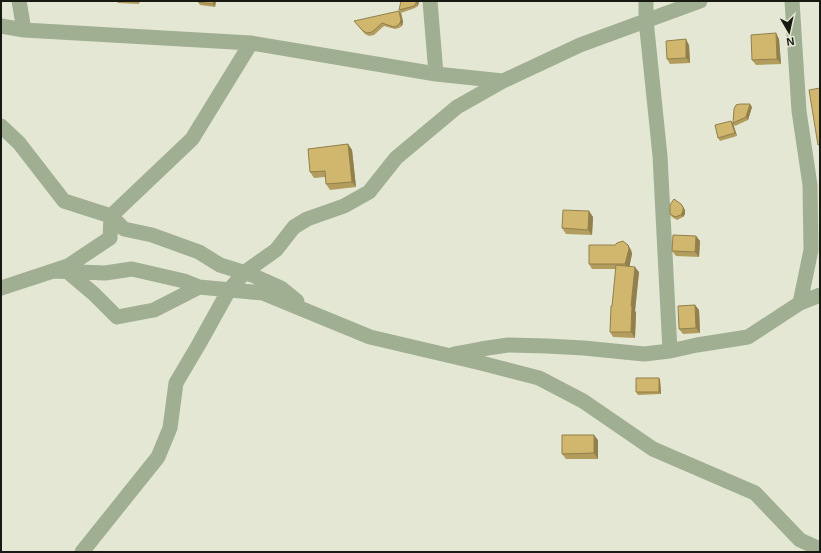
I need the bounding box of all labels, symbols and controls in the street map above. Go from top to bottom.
north arrow [769,12,809,52]
text: N [786,35,795,48]

